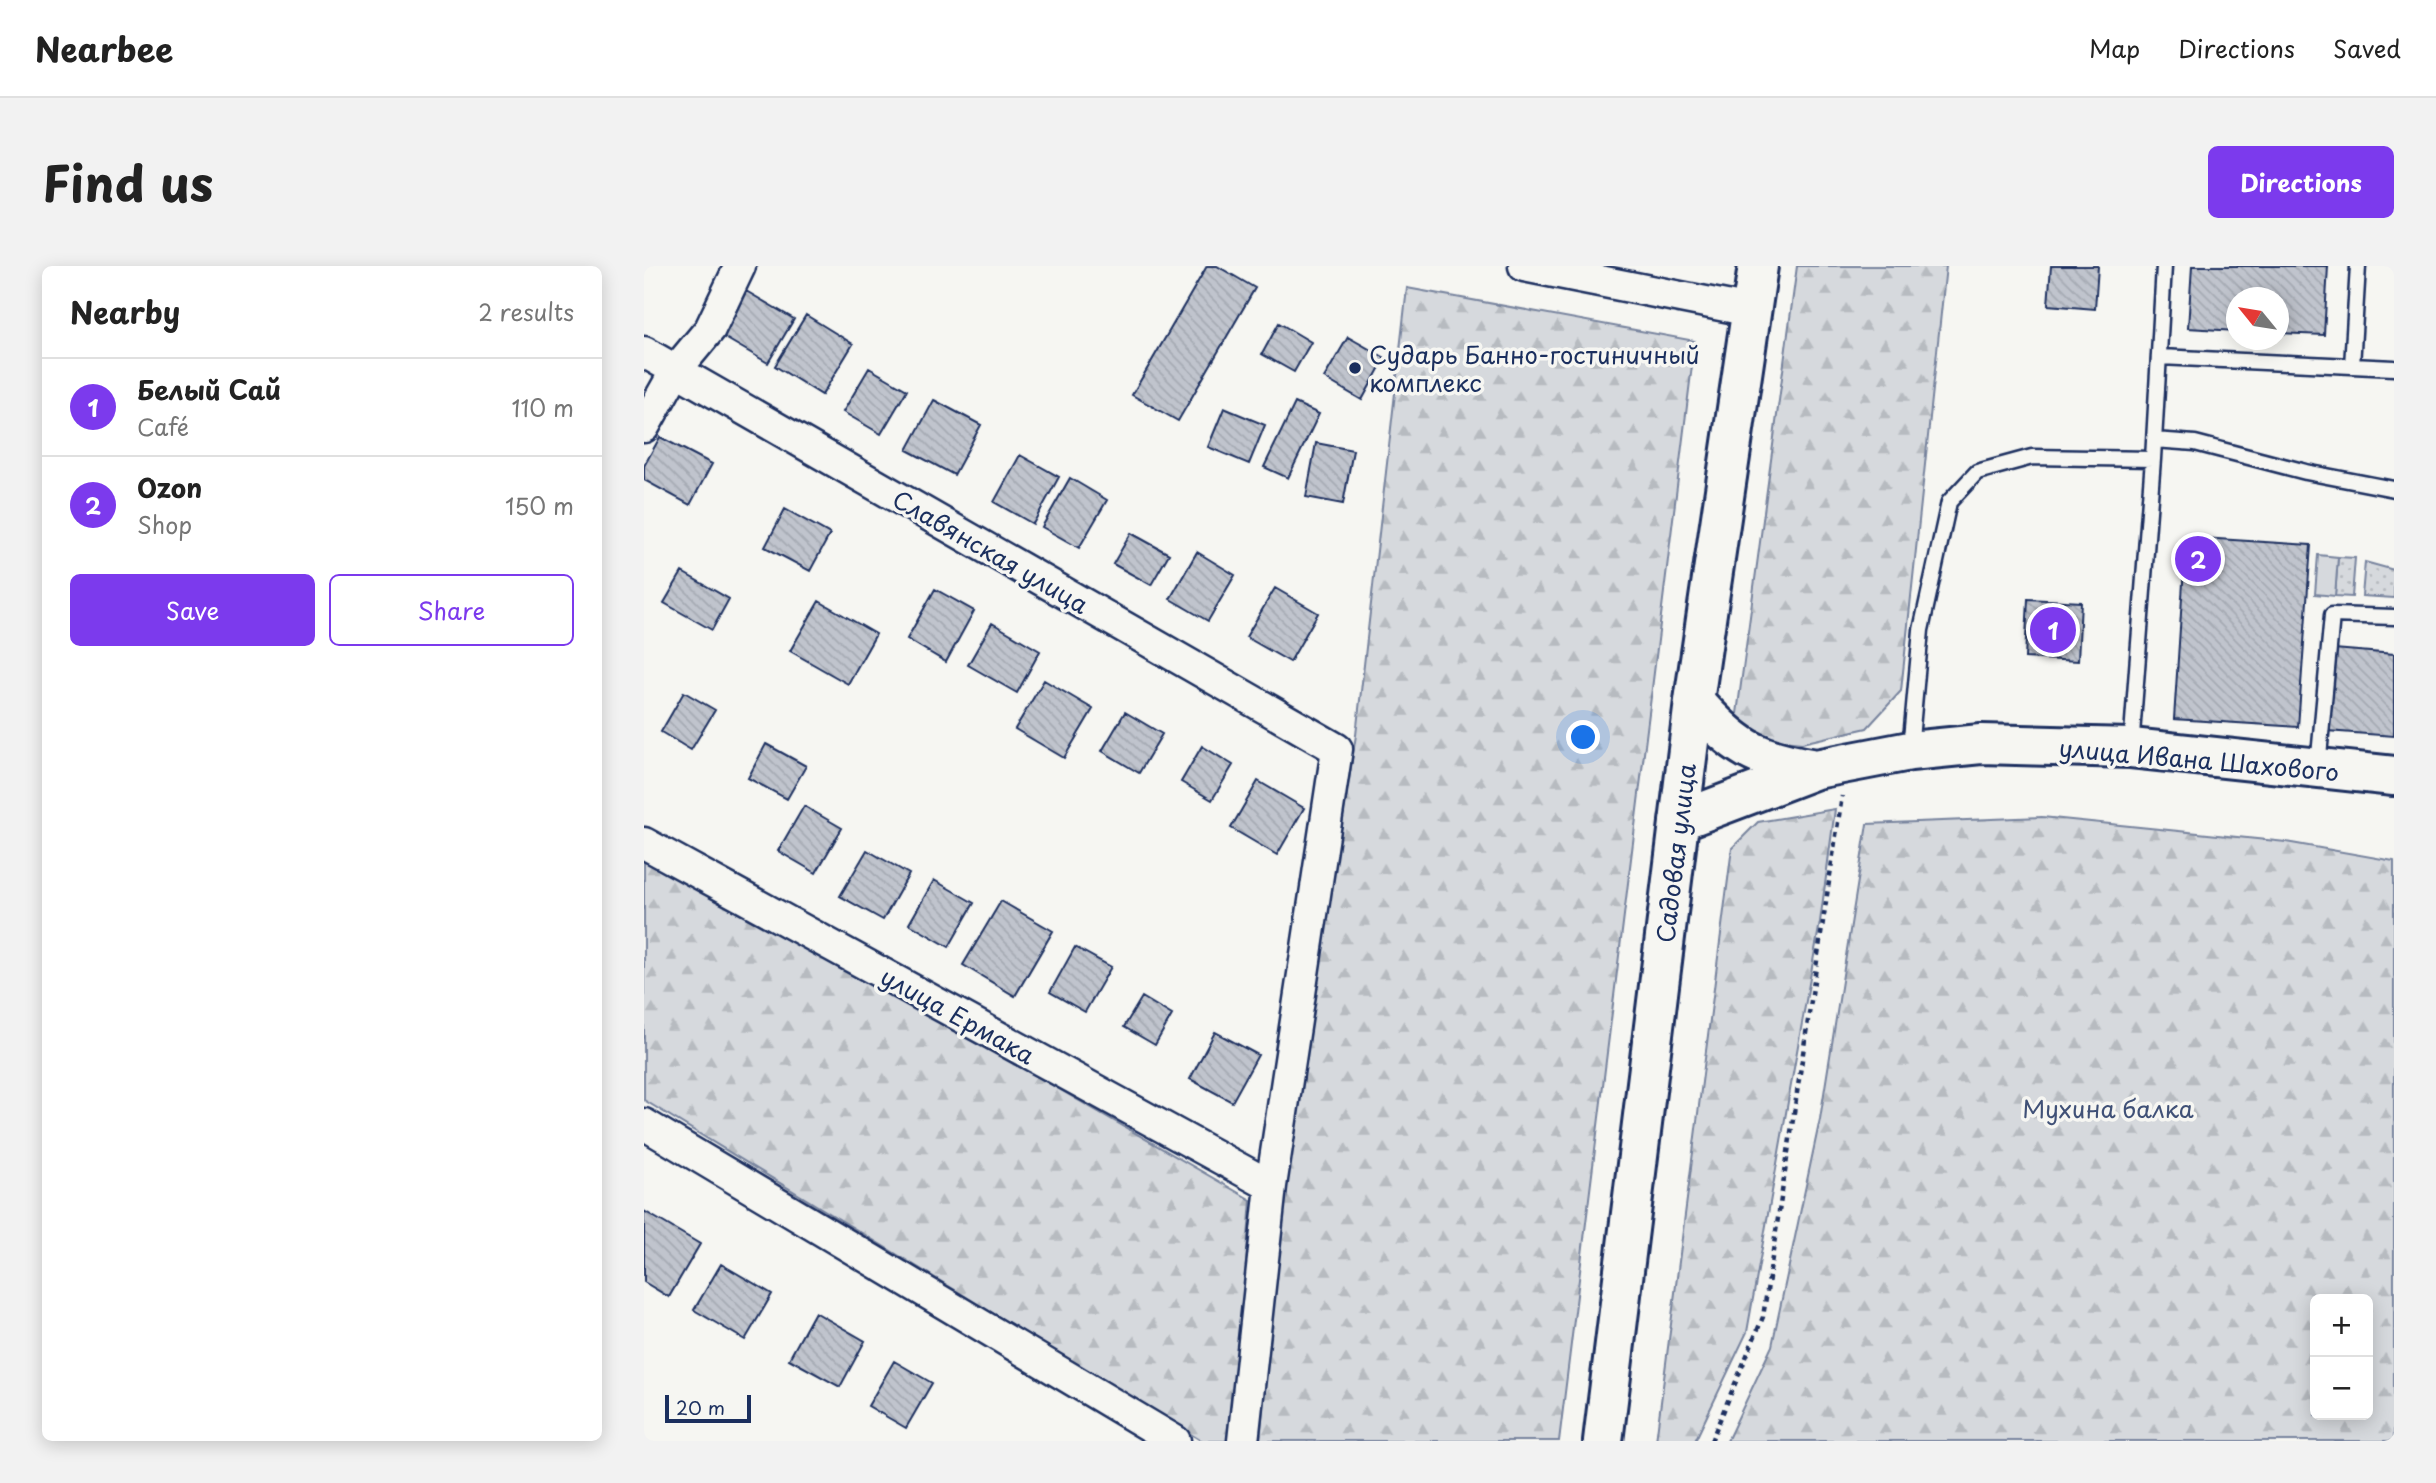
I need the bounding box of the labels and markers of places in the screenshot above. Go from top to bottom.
place label: Сударь Банно-гостиничный комплекс [1369,336,1700,400]
marker: Сударь Банно-гостиничный комплекс [1347,360,1363,376]
pin: 2 [2175,533,2221,585]
pin: 1 [2030,604,2076,656]

